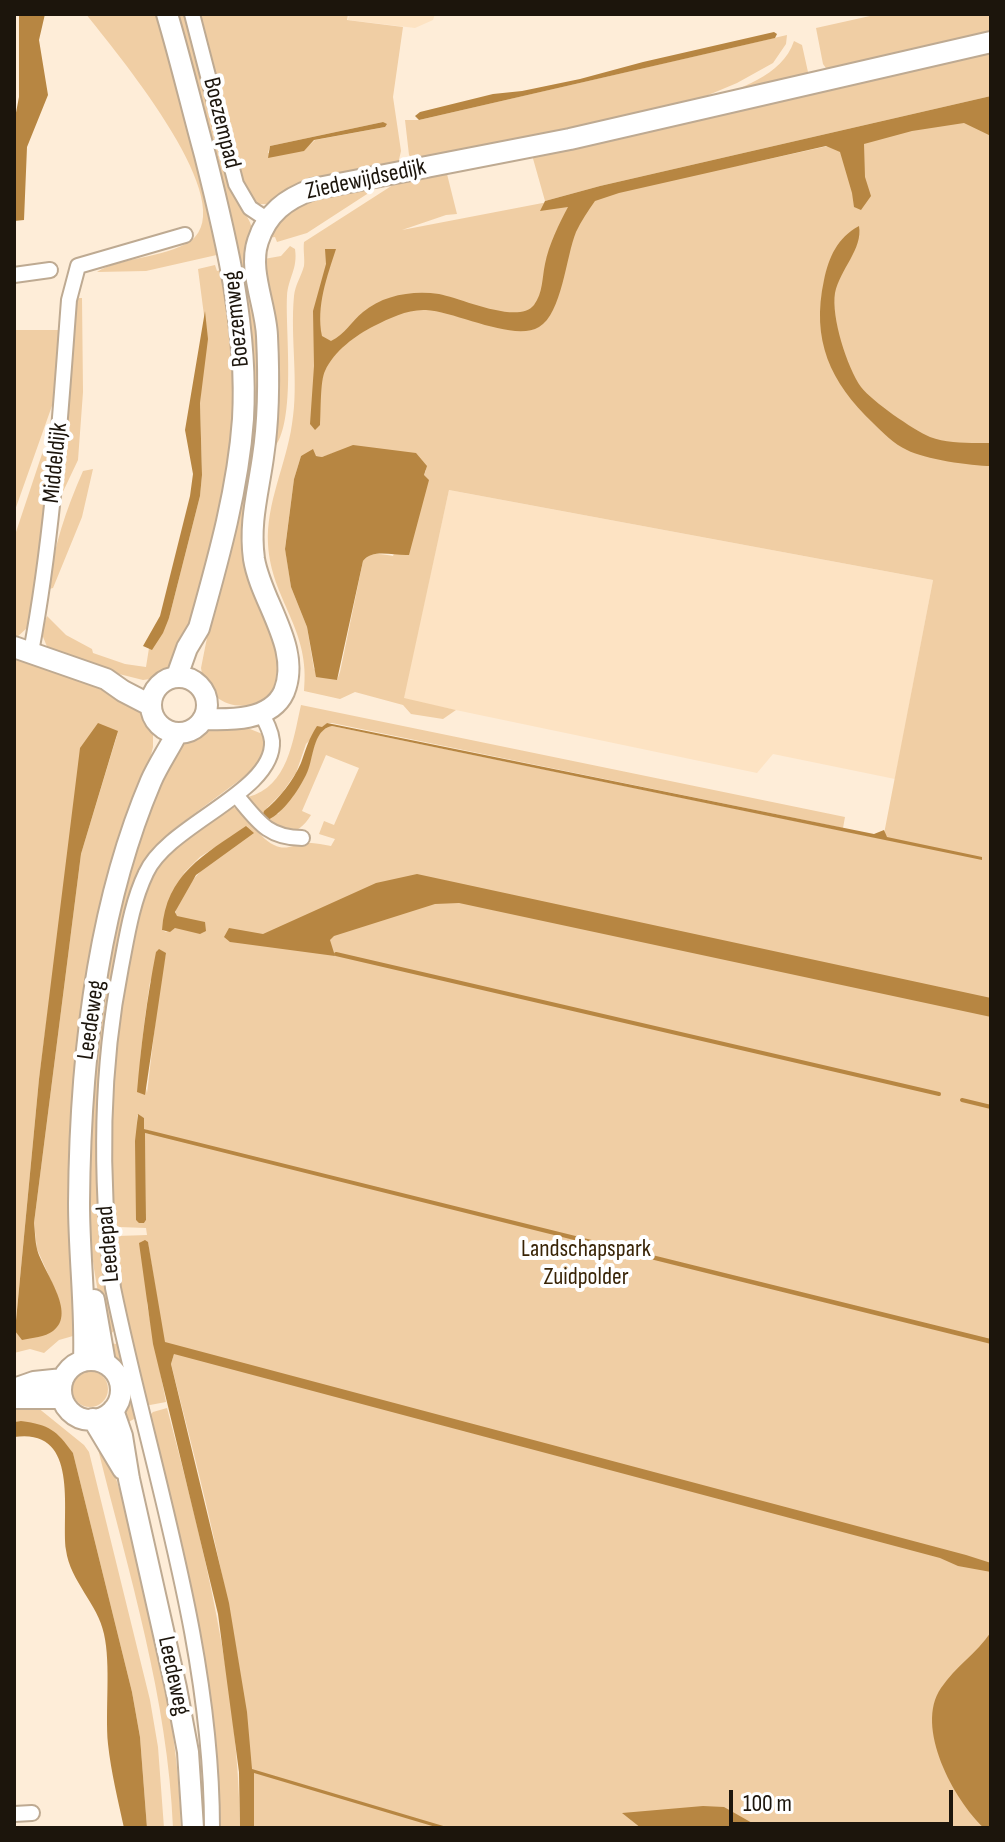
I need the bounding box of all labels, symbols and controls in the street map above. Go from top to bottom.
street label: Boezempad [196,75,246,171]
street label: Ziedewijdsedijk [303,153,429,207]
street label: Boezemweg [218,270,256,368]
street label: Middeldijk [37,421,75,505]
street label: Leedeweg [72,978,112,1062]
street label: Leedepad [91,1205,127,1283]
park label: Landschapspark Zuidpolder [521,1236,651,1292]
street label: Leedeweg [151,1634,195,1718]
scale bar [733,1774,957,1824]
text: 100 m [743,1789,792,1818]

